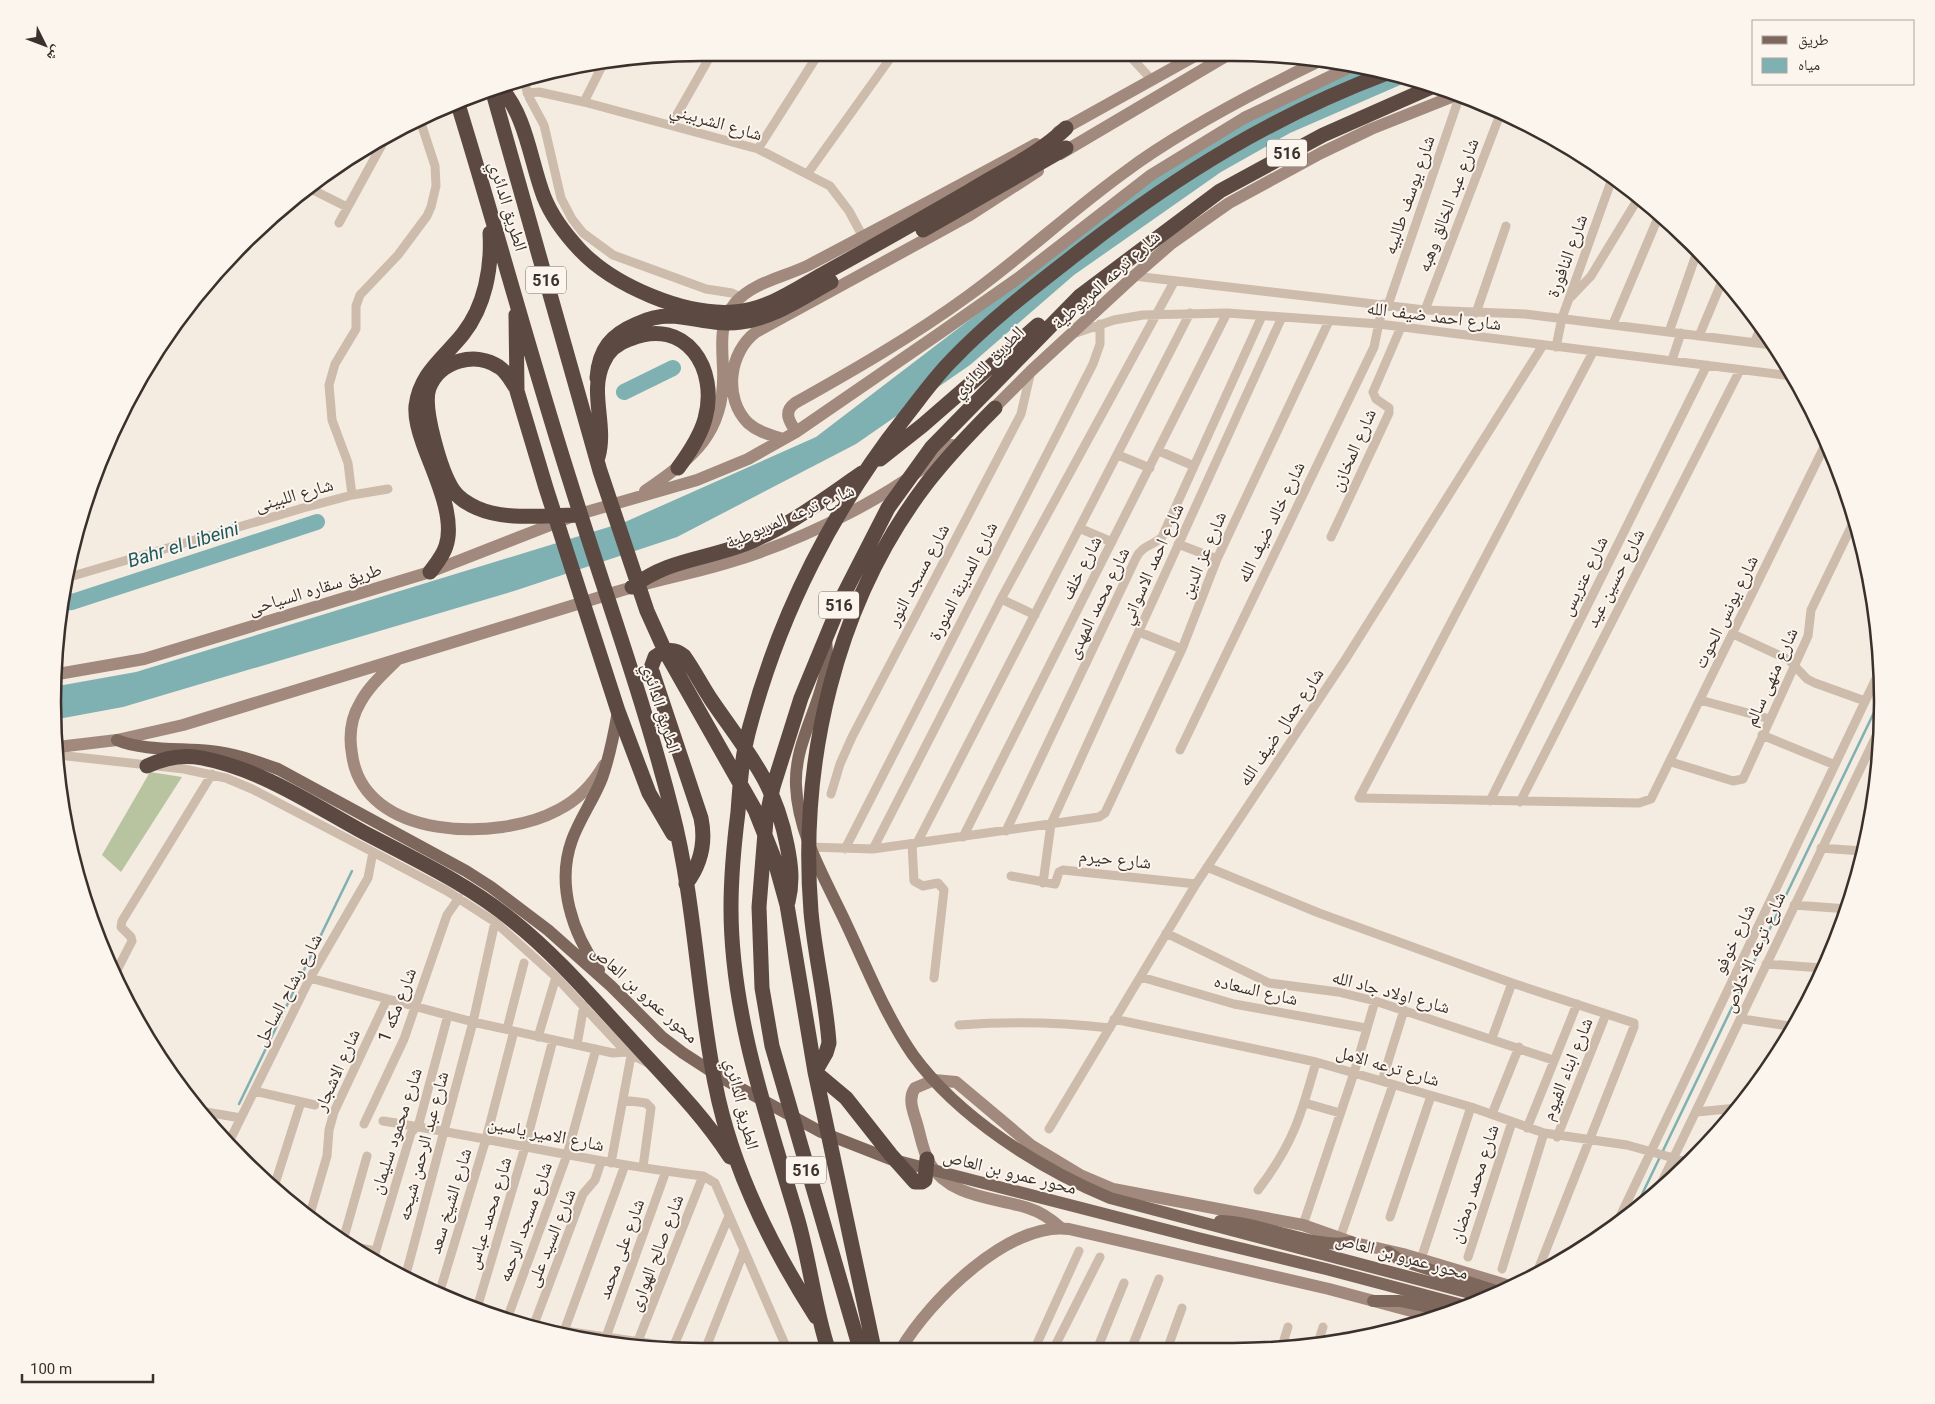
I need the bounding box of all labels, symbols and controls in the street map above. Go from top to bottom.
north arrow [20,20,70,70]
legend [1752,20,1915,85]
text: طريق [1798,31,1829,50]
text: ش [43,42,66,65]
text: مياه [1798,56,1820,74]
street label: شارع الشربيني [666,98,765,149]
street label: شارع يوسف طالبيه [1378,133,1440,257]
street label: شارع عبد الخالق وهبه [1412,135,1484,275]
road number: 516 [1267,140,1307,167]
street label: الطريق الدائري [480,158,532,255]
street label: شارع النافورة [1542,211,1592,301]
street label: شارع ترعه المريوطية [1047,226,1165,334]
road number: 516 [526,266,566,294]
street label: شارع احمد ضيف الله [1366,297,1502,335]
street label: الطريق الدائري [947,321,1031,405]
street label: شارع المخازن [1325,405,1381,495]
street label: شارع خالد ضيف الله [1232,458,1310,586]
street label: شارع اللبينى [252,473,336,517]
street label: شارع ترعه المريوطية [722,479,858,553]
street label: شارع احمد الاسواني [1115,500,1192,629]
street label: شارع عز الدين [1175,508,1231,602]
water label: Bahr el Libeini [125,516,242,572]
street label: شارع المدينة المنورة [924,518,1002,644]
street label: شارع مسجد النور [881,520,954,631]
street label: شارع حسين عيد [1581,525,1649,631]
street label: شارع خلف [1055,532,1107,604]
street label: شارع عتريس [1555,533,1613,619]
street label: شارع محمد المهدى [1062,544,1134,662]
street label: شارع يونس الحوت [1689,552,1763,672]
street label: طريق سقاره السياحى [246,558,384,620]
road number: 516 [819,592,859,618]
street label: شارع منهى سالم [1739,624,1803,730]
street label: الطريق الدائري [633,660,685,757]
street label: شارع جمال ضيف الله [1233,664,1329,790]
street label: شارع حيرم [1078,844,1152,875]
street label: شارع ترعه الاخلاص [1718,888,1790,1016]
street label: شارع خوفو [1708,901,1760,977]
street label: شارع رشاح الساحل [249,930,328,1051]
street label: محور عمرو بن العاص [587,940,703,1048]
street label: شارع مكه 1 [373,965,421,1045]
street label: شارع اولاد جاد الله [1330,966,1452,1018]
street label: شارع السعاده [1212,970,1300,1010]
street label: شارع ابناء الفيوم [1536,1014,1599,1124]
street label: شارع الاشجار [309,1026,365,1115]
street label: شارع ترعه الامل [1334,1041,1442,1091]
street label: الطريق الدائري [717,1056,764,1153]
street label: شارع محمود سليمان [365,1065,427,1197]
street label: شارع عبد الرحمن شيحه [392,1069,454,1223]
street label: شارع الامير ياسين [486,1112,606,1156]
street label: شارع محمد رمضان [1444,1122,1504,1246]
street label: شارع الشيخ سعد [423,1145,477,1257]
street label: محور عمرو بن العاص [941,1145,1079,1199]
street label: شارع محمد عباس [461,1154,517,1272]
road number: 516 [786,1156,826,1184]
street label: شارع مسجد الرحمه [493,1159,557,1285]
street label: شارع السيد على [521,1186,581,1290]
street label: شارع صالح الهوارى [624,1191,689,1315]
street label: شارع على محمد [593,1196,649,1302]
street label: محور عمرو بن العاص [1333,1228,1471,1284]
scale bar [22,1352,154,1384]
text: 100 m [30,1360,72,1378]

